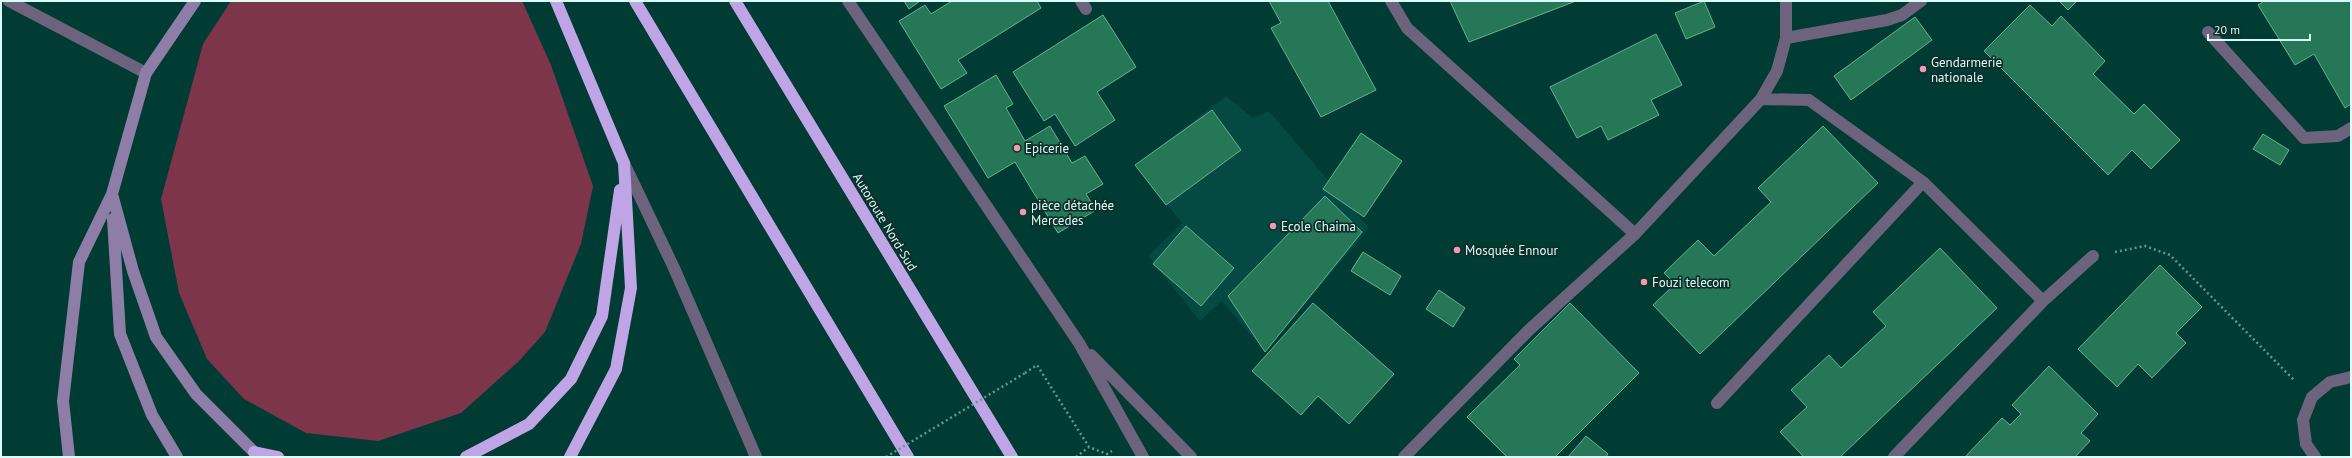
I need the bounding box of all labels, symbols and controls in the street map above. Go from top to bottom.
scale bar [2208,16,2310,42]
text: 20 m [2214,22,2240,37]
place label: Gendarmerie nationale [1931,54,2002,86]
marker: Gendarmerie nationale [1918,64,1928,74]
place label: Epicerie [1025,140,1069,157]
marker: Epicerie [1012,143,1022,153]
street label: Autoroute Nord-Sud [849,170,921,274]
place label: pièce détachée Mercedes [1031,197,1114,229]
marker: pièce détachée Mercedes [1018,207,1028,217]
place label: Ecole Chaima [1281,218,1356,235]
marker: Ecole Chaima [1268,221,1278,231]
place label: Mosquée Ennour [1465,242,1558,259]
marker: Mosquée Ennour [1452,245,1462,255]
place label: Fouzi telecom [1652,274,1730,291]
marker: Fouzi telecom [1639,277,1649,287]

